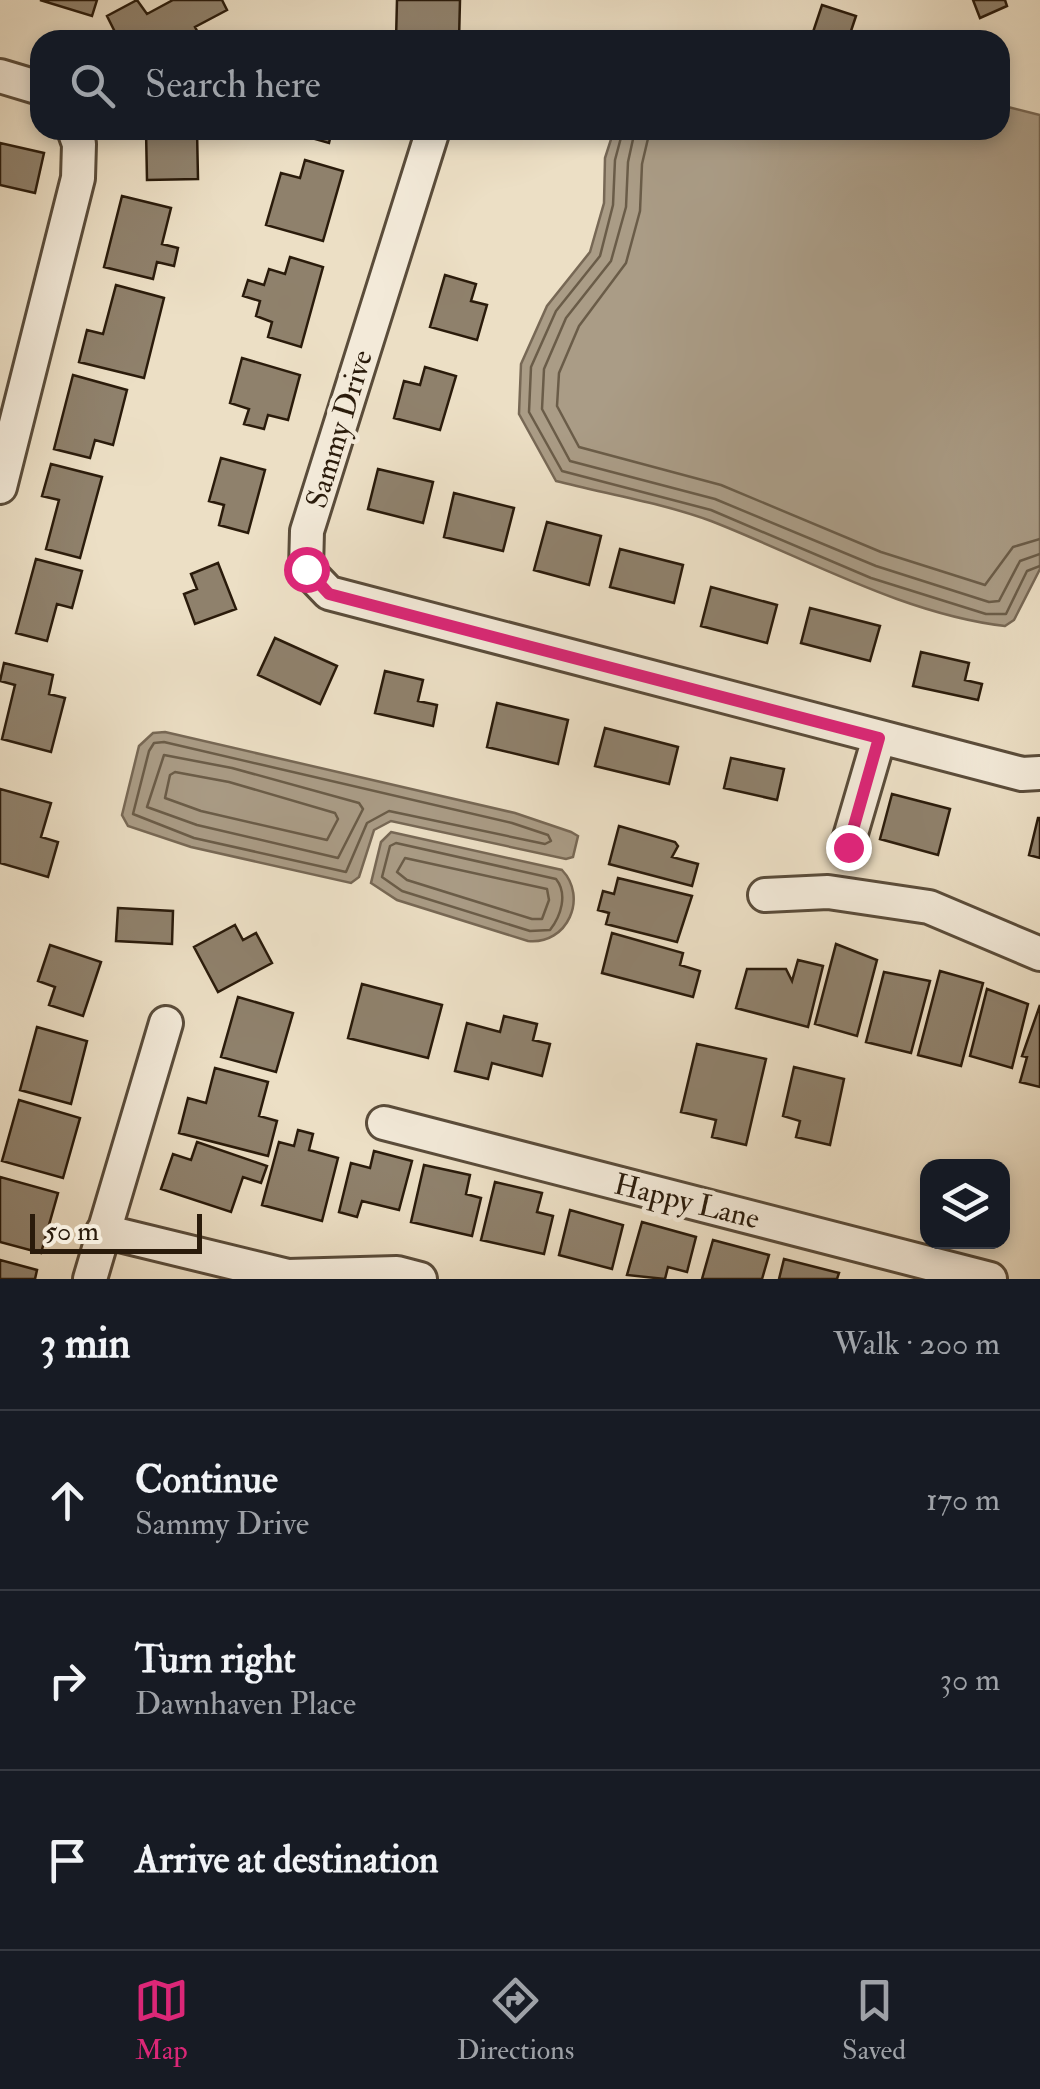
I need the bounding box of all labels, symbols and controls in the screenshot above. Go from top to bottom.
search box [30,30,1010,140]
icon: search [65,58,120,113]
text: Search here [145,61,321,109]
street label: Sammy Drive [298,346,381,513]
route start [284,547,330,593]
route end [826,825,872,871]
map controls [920,1159,1010,1249]
button: layers [920,1159,1010,1249]
street label: Happy Lane [610,1166,764,1237]
scale bar [30,1209,202,1254]
text: 50 m [45,1214,99,1249]
text: 3 min [40,1318,130,1370]
text: Walk · 200 m [833,1324,1000,1364]
text: Continue [135,1456,278,1504]
icon: ahead [40,1473,95,1528]
text: 170 m [926,1480,1000,1520]
text: Sammy Drive [135,1504,309,1544]
text: Turn right [135,1636,296,1684]
icon: right [40,1653,95,1708]
text: 30 m [940,1660,1000,1700]
text: Dawnhaven Place [135,1684,356,1724]
icon: arrive [40,1833,95,1888]
text: Arrive at destination [135,1836,439,1884]
tab: Map [134,1973,189,2068]
tab: Directions [457,1973,574,2068]
tab: Saved [842,1973,906,2068]

